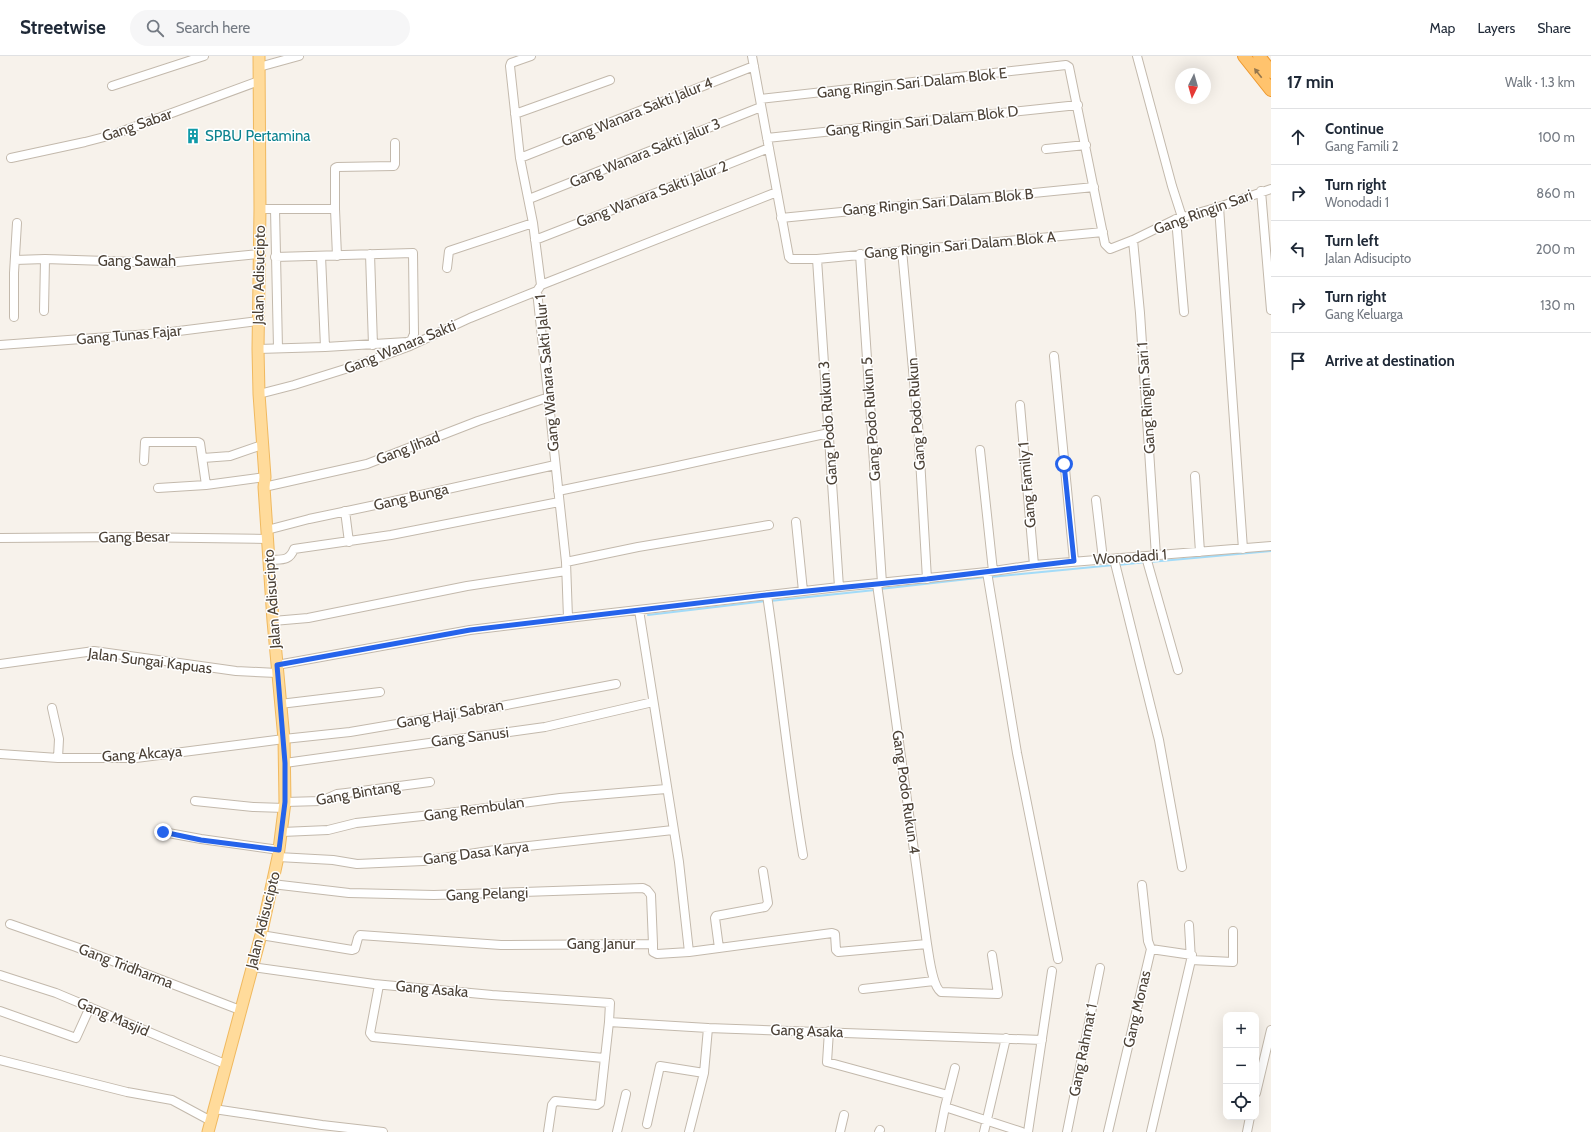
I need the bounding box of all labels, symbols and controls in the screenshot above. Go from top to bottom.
search box [130,10,410,46]
text: Streetwise [20,16,106,39]
icon: search [144,17,166,39]
text: Search here [176,19,250,37]
text: Map [1430,19,1455,37]
text: Layers [1477,19,1515,37]
text: Share [1537,19,1571,37]
street label: Gang Ringin Sari Dalam Blok E [816,64,1008,102]
north arrow [1175,68,1211,104]
one-way arrow [1253,68,1262,79]
text: 17 min [1287,72,1334,92]
street label: Gang Wanara Sakti Jalur 4 [559,73,716,151]
text: Walk · 1.3 km [1505,74,1575,90]
street label: Gang Ringin Sari Dalam Blok D [825,102,1019,140]
street label: Gang Sabar [100,105,175,145]
street label: Gang Wanara Sakti Jalur 3 [567,115,723,191]
text: Continue [1325,120,1384,138]
icon: ahead [1287,126,1309,148]
building icon: SPBU Pertamina [184,127,202,145]
place label: SPBU Pertamina [205,127,311,145]
text: 100 m [1538,129,1575,145]
text: Gang Famili 2 [1325,138,1399,154]
street label: Gang Wanara Sakti Jalur 2 [574,157,730,231]
text: Turn right [1325,176,1386,194]
icon: right [1287,182,1309,204]
street label: Gang Ringin Sari Dalam Blok B [842,185,1034,219]
text: 860 m [1536,185,1575,201]
street label: Gang Ringin Sari [1151,186,1255,238]
text: Wonodadi 1 [1325,194,1389,210]
street label: Jalan Adisucipto [249,225,269,326]
street label: Gang Ringin Sari Dalam Blok A [864,228,1057,262]
text: Turn left [1325,232,1379,250]
icon: left [1287,238,1309,260]
text: 200 m [1536,241,1575,257]
text: Jalan Adisucipto [1325,250,1411,266]
street label: Gang Sawah [98,252,176,270]
text: Turn right [1325,288,1386,306]
street label: Gang Wanara Sakti Jalur 1 [531,294,563,452]
icon: right [1287,294,1309,316]
text: 130 m [1540,297,1575,313]
text: Gang Keluarga [1325,306,1403,322]
street label: Gang Wanara Sakti [341,316,459,378]
street label: Gang Tunas Fajar [76,321,183,349]
street label: Gang Ringin Sari 1 [1133,342,1159,454]
icon: arrive [1287,350,1309,372]
text: Arrive at destination [1325,352,1455,370]
street label: Gang Podo Rukun 5 [858,356,884,482]
street label: Gang Podo Rukun [903,357,929,471]
street label: Gang Podo Rukun 3 [815,360,841,486]
street label: Gang Jihad [373,428,443,468]
street label: Gang Family 1 [1014,441,1040,529]
route start [1055,455,1073,473]
street label: Gang Bunga [372,479,451,514]
street label: Gang Besar [98,527,170,547]
street label: Wonodadi 1 [1093,545,1167,569]
street label: Jalan Adisucipto [260,549,285,650]
street label: Jalan Sungai Kapuas [86,644,213,678]
street label: Gang Haji Sabran [395,696,505,732]
street label: Gang Sanusi [430,723,510,751]
street label: Gang Podo Rukun 4 [888,729,924,855]
street label: Gang Akcaya [101,742,184,766]
street label: Gang Bintang [315,777,402,809]
street label: Gang Rembulan [423,793,525,825]
route end [154,823,172,841]
street label: Gang Dasa Karya [422,837,531,868]
street label: Jalan Adisucipto [242,870,284,971]
street label: Gang Pelangi [445,884,529,904]
street label: Gang Janur [567,935,635,953]
street label: Gang Tridharma [76,940,177,993]
street label: Gang Monas [1119,969,1155,1049]
street label: Gang Asaka [395,977,470,1001]
street label: Gang Masjid [74,994,152,1040]
street label: Gang Rahmat 1 [1065,1002,1101,1098]
map controls [1223,1012,1259,1120]
button: + [1223,1012,1259,1048]
street label: Gang Asaka [770,1021,845,1041]
button: − [1223,1048,1259,1084]
button: locate [1223,1084,1259,1120]

